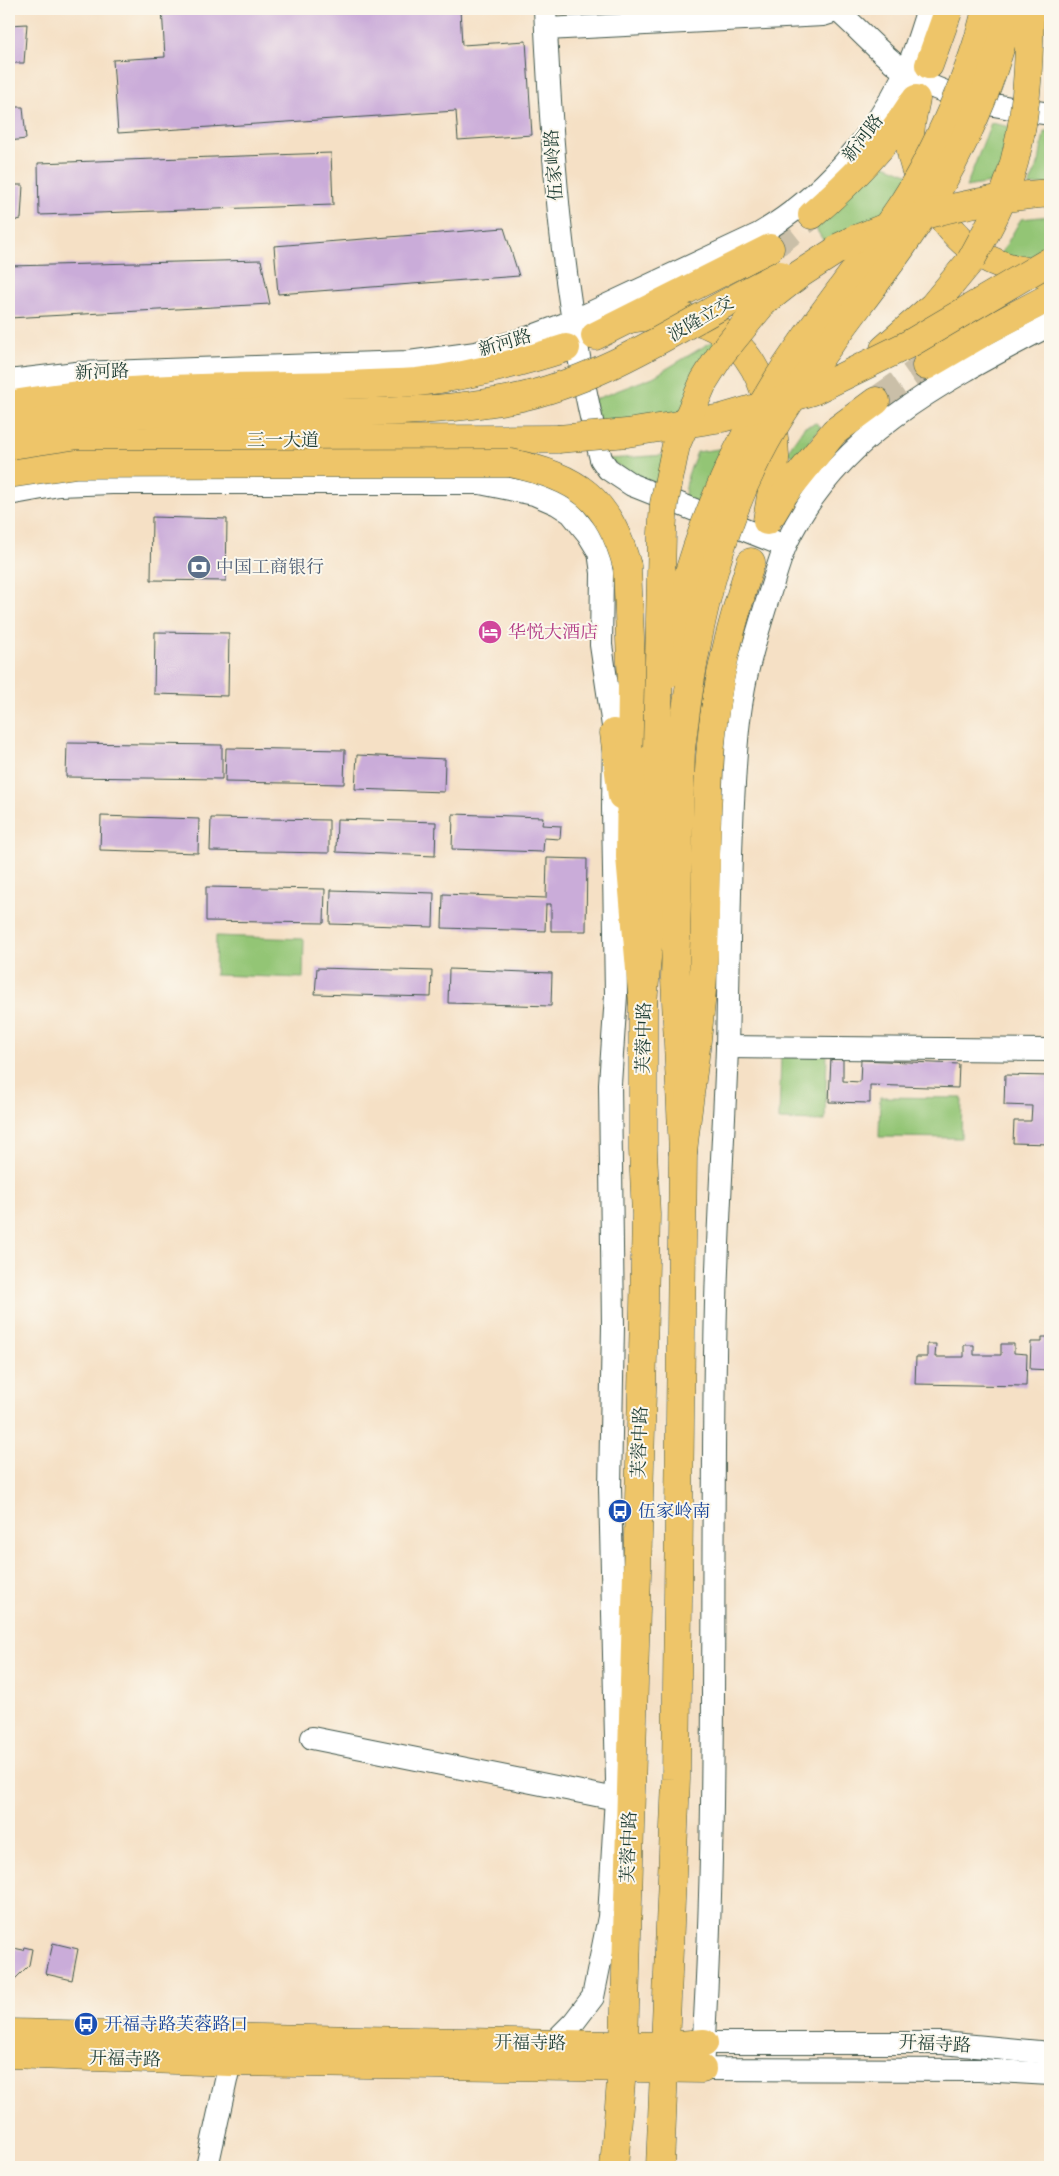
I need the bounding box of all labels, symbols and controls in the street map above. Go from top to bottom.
street label: 新河路 [837,109,889,167]
street label: 伍家岭路 [539,128,569,202]
street label: 波隆立交 [664,290,738,348]
street label: 新河路 [476,324,534,362]
street label: 新河路 [75,359,129,385]
street label: 三一大道 [247,428,319,453]
bank icon: 中国工商银行 [186,554,212,580]
place label: 中国工商银行 [216,555,324,580]
hotel icon: 华悦大酒店 [477,619,503,645]
place label: 华悦大酒店 [508,620,598,645]
street label: 芙蓉中路 [631,1002,657,1074]
street label: 芙蓉中路 [626,1406,654,1478]
bus stop icon: 伍家岭南 [607,1498,633,1524]
place label: 伍家岭南 [638,1499,710,1524]
street label: 芙蓉中路 [615,1811,643,1883]
bus stop icon: 开福寺路芙蓉路口 [73,2011,99,2037]
place label: 开福寺路芙蓉路口 [104,2012,248,2037]
street label: 开福寺路 [494,2030,566,2056]
street label: 开福寺路 [898,2030,972,2058]
street label: 开福寺路 [89,2045,161,2073]

